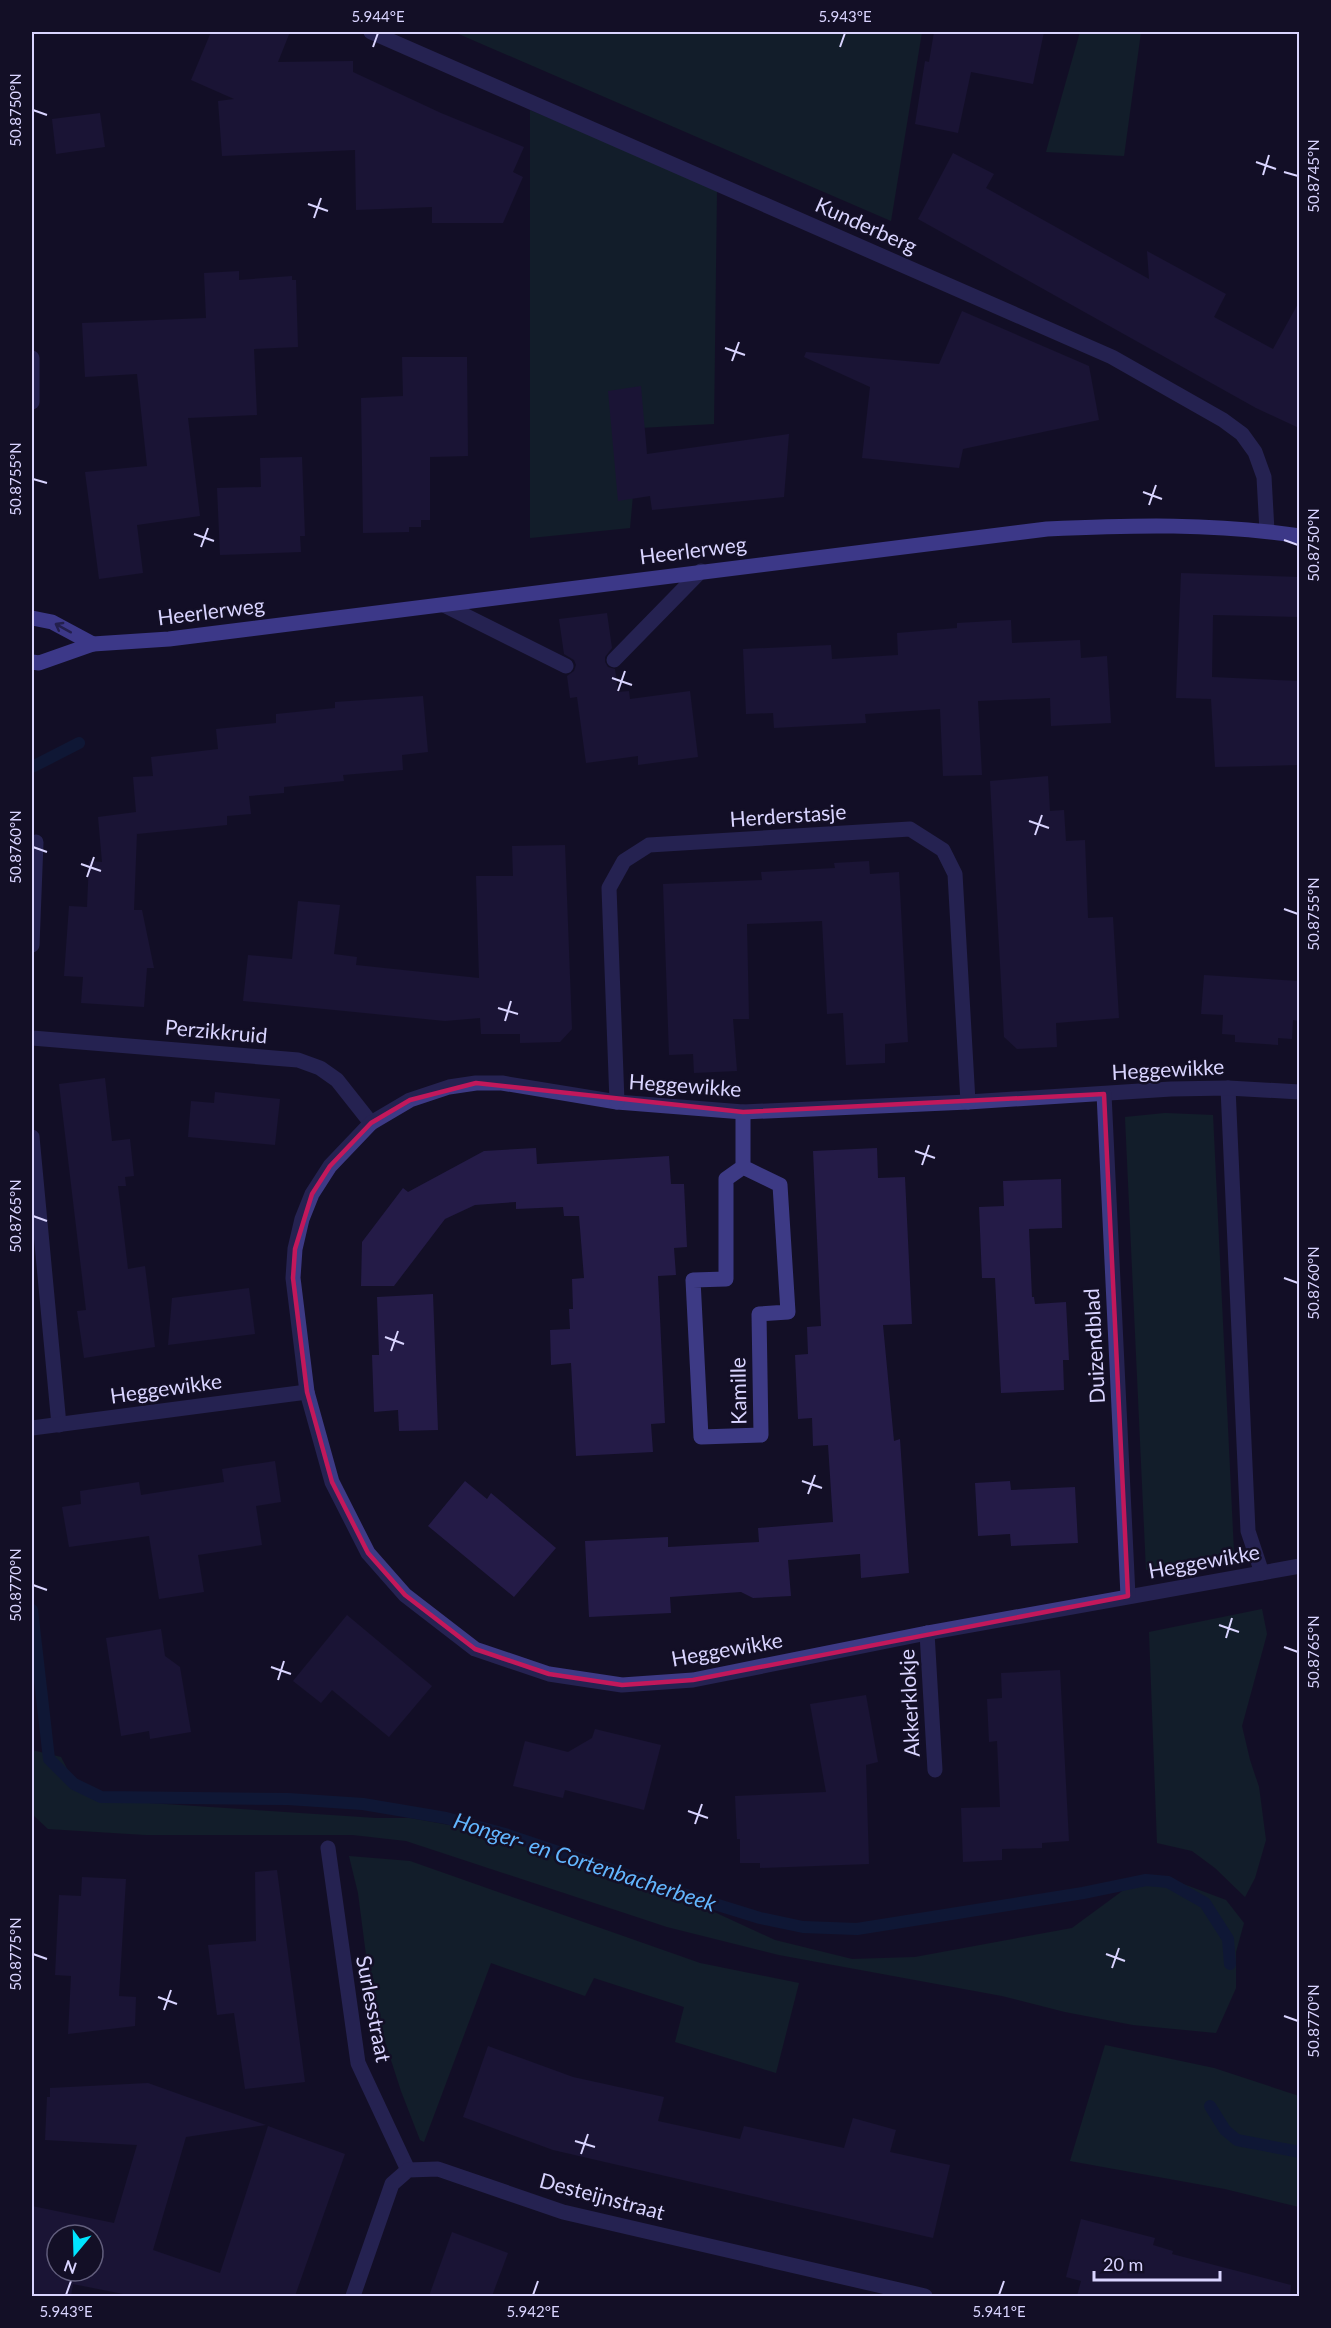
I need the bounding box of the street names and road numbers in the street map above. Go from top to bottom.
street label: Kunderberg [812,191,921,258]
street label: Heerlerweg [638,531,748,568]
street label: Heerlerweg [156,592,266,629]
street label: Herderstasje [729,798,847,831]
street label: Perzikkruid [164,1014,268,1047]
street label: Heggewikke [1111,1053,1225,1084]
street label: Heggewikke [628,1068,742,1101]
street label: Duizendblad [1078,1288,1109,1404]
street label: Kamille [724,1357,751,1425]
street label: Heggewikke [108,1367,223,1408]
street label: Heggewikke [1146,1538,1261,1583]
street label: Heggewikke [669,1626,784,1671]
street label: Akkerklokje [893,1649,924,1758]
street label: Surlesstraat [352,1953,397,2065]
street label: Desteijnstraat [537,2167,668,2224]

